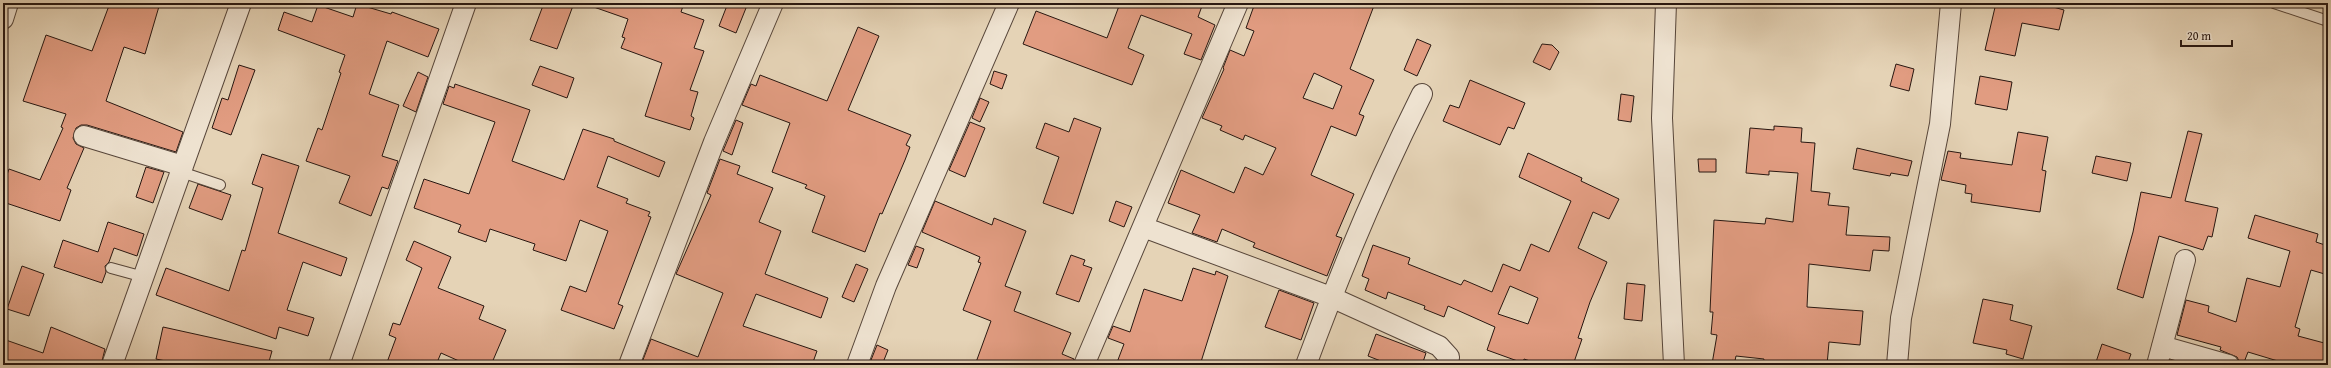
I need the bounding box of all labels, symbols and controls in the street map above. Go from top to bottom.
scale bar [2181,22,2232,48]
text: 20 m [2187,27,2211,44]

